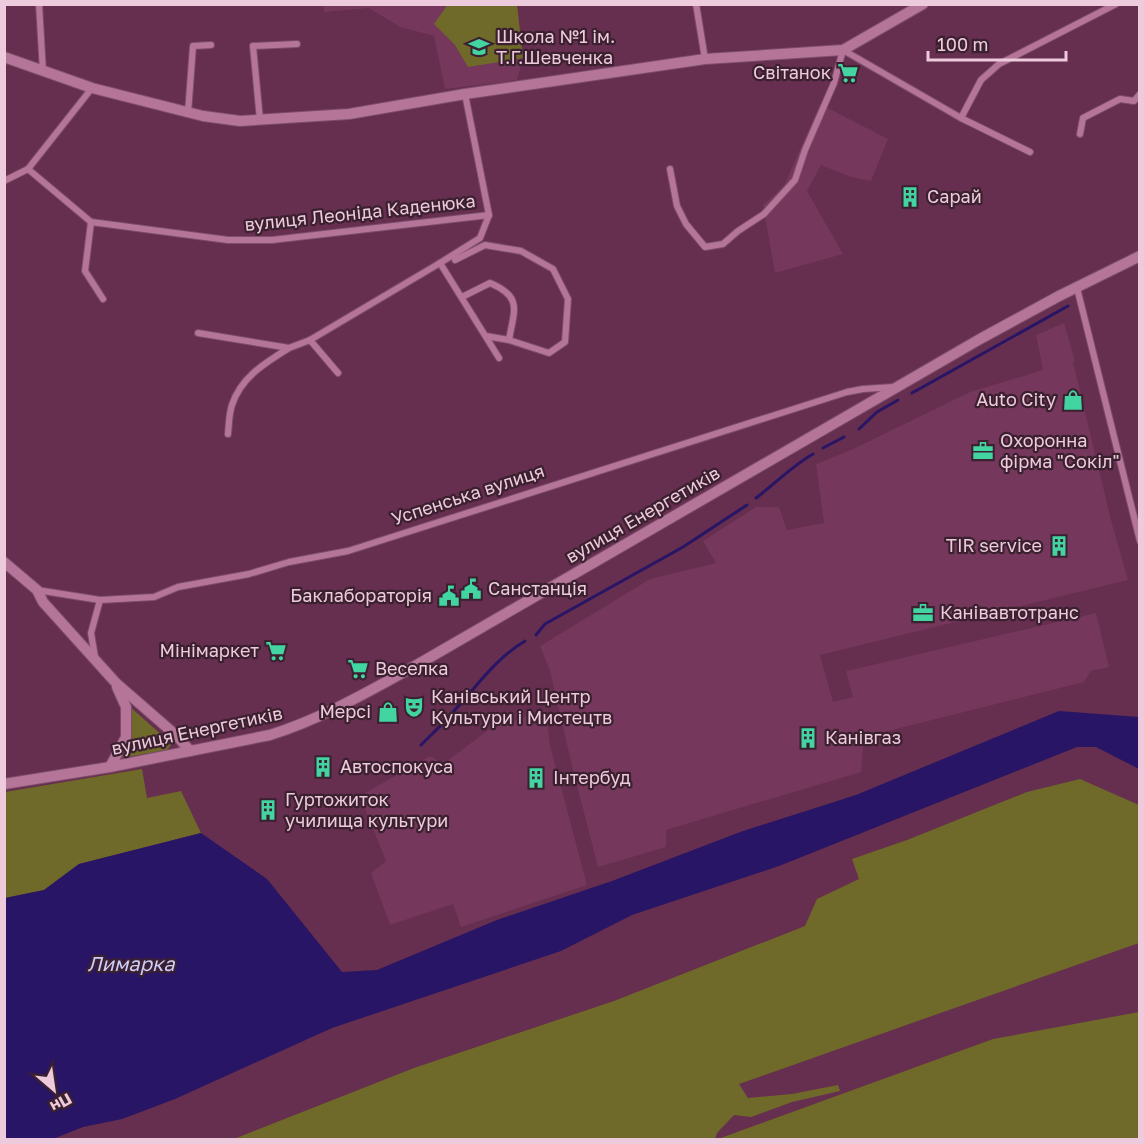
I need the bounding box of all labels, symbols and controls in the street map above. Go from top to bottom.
scale bar [928,24,1066,62]
place label: Школа №1 ім. Т.Г.Шевченка [496,25,615,68]
text: 100 m [937,33,988,55]
school or university icon: Школа №1 ім. Т.Г.Шевченка [467,35,491,59]
place label: Світанок [753,61,831,83]
supermarket icon: Світанок [836,61,860,85]
building icon: Сарай [898,185,922,209]
place label: Сарай [927,185,982,207]
street label: вулиця Леоніда Каденюка [243,189,476,235]
place label: Auto City [976,388,1056,410]
shop icon: Auto City [1061,388,1085,412]
place label: Охоронна фірма "Сокіл" [1000,429,1120,472]
office icon: Охоронна фірма "Сокіл" [971,439,995,463]
street label: Успенська вулиця [388,459,547,529]
street label: вулиця Енергетиків [562,461,723,567]
place label: TIR service [946,534,1042,556]
building icon: TIR service [1047,534,1071,558]
public building icon: Санстанція [459,577,483,601]
place label: Санстанція [488,577,587,599]
place label: Баклабораторія [290,584,432,606]
public building icon: Баклабораторія [437,584,461,608]
office icon: Канівавтотранс [911,601,935,625]
place label: Канівавтотранс [940,601,1079,623]
place label: Мінімаркет [160,639,259,661]
supermarket icon: Мінімаркет [264,639,288,663]
supermarket icon: Веселка [346,657,370,681]
place label: Веселка [375,657,448,679]
place label: Канівський Центр Культури і Мистецтв [431,685,612,728]
theatre icon: Канівський Центр Культури і Мистецтв [402,695,426,719]
place label: Мерсі [319,700,371,722]
shop icon: Мерсі [376,700,400,724]
street label: вулиця Енергетиків [109,701,284,759]
building icon: Канівгаз [796,726,820,750]
place label: Канівгаз [825,726,901,748]
building icon: Автоспокуса [311,755,335,779]
place label: Автоспокуса [340,755,453,777]
building icon: Інтербуд [524,766,548,790]
place label: Інтербуд [553,766,631,788]
place label: Гуртожиток училища культури [285,788,448,831]
building icon: Гуртожиток училища культури [256,798,280,822]
water label: Лимарка [87,951,175,975]
north arrow [24,1060,84,1120]
text: Пн [47,1089,76,1117]

